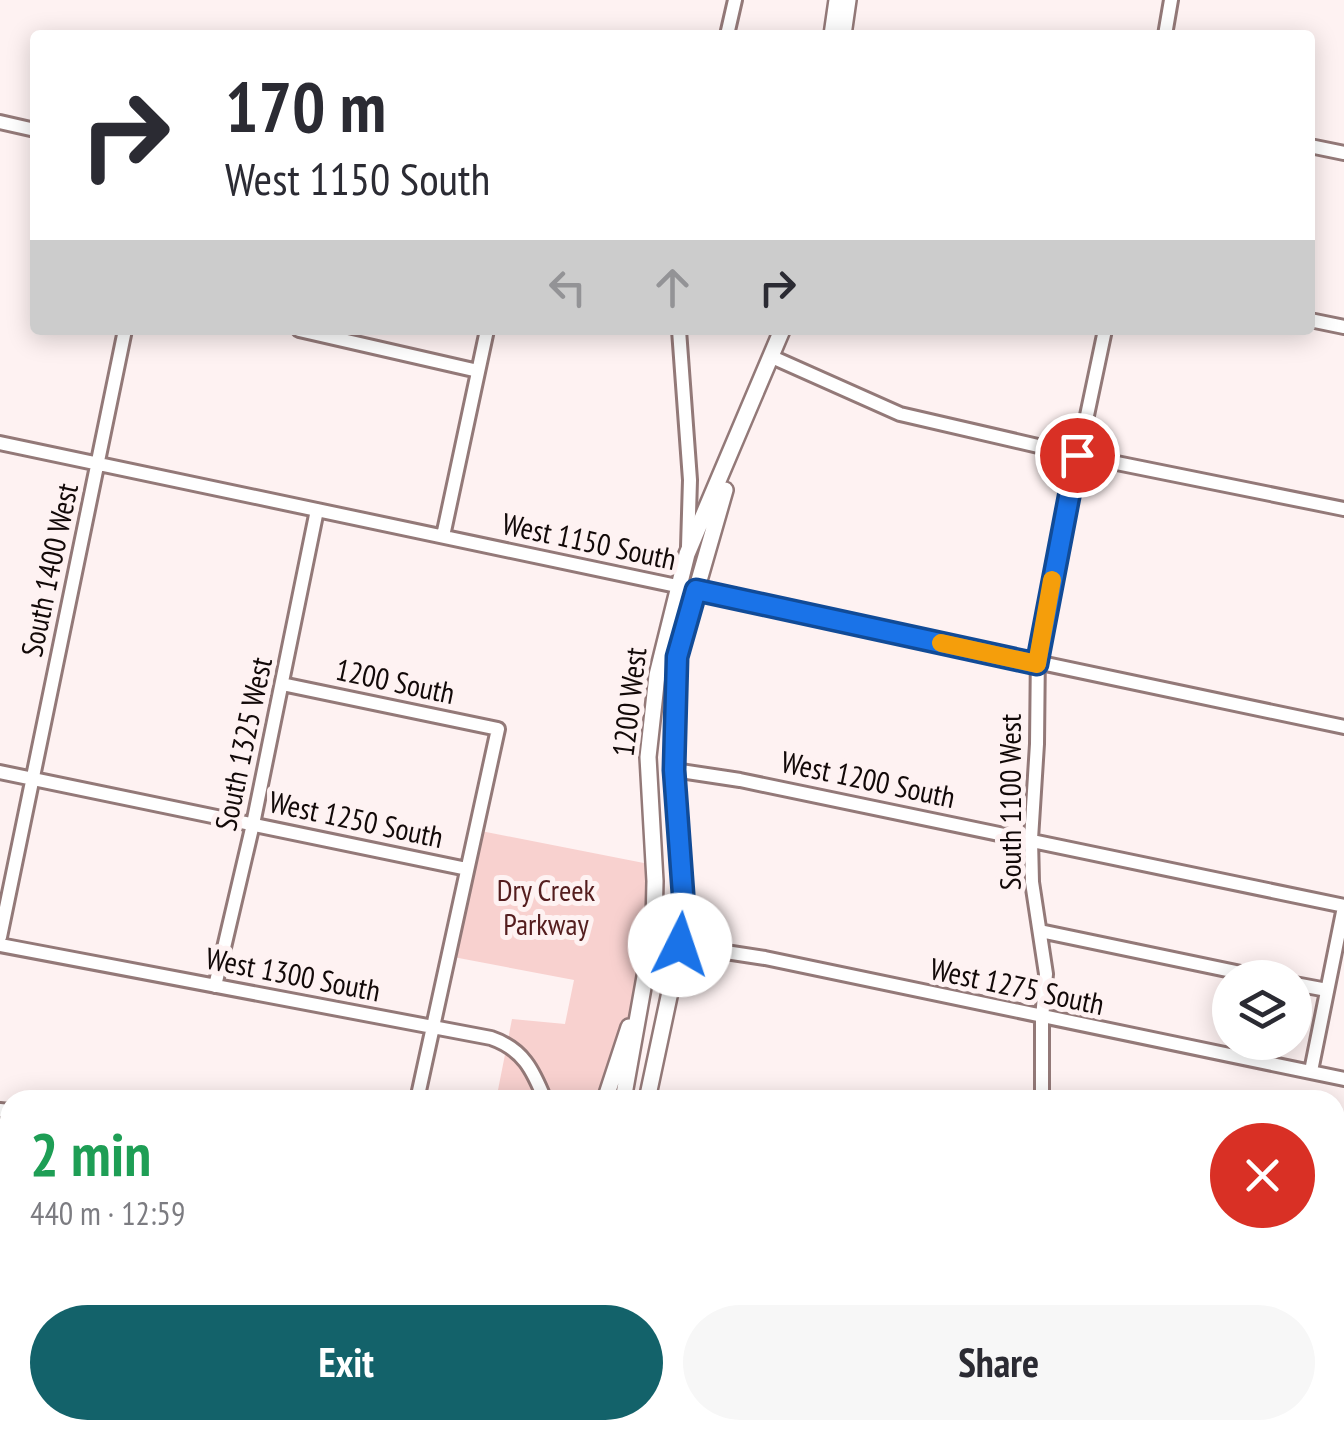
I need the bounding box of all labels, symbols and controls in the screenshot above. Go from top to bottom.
text: 170 m [225,61,386,151]
icon: right [60,70,190,200]
text: West 1150 South [225,149,490,207]
icon: left [540,260,595,315]
icon: ahead [645,260,700,315]
icon: right [750,260,805,315]
pin [1035,413,1120,498]
icon: arrive [1050,428,1105,483]
street label: South 1400 West [11,479,86,660]
street label: West 1150 South [499,503,680,578]
street label: 1200 West [602,644,655,759]
street label: 1200 South [332,649,458,712]
street label: South 1325 West [205,653,280,834]
street label: South 1100 West [990,713,1029,890]
street label: West 1200 South [778,741,959,816]
street label: West 1250 South [266,781,447,856]
park label: Dry Creek Parkway [497,870,596,943]
position arrow [628,893,732,997]
street label: West 1300 South [203,938,384,1010]
street label: West 1275 South [927,948,1108,1023]
map controls [1212,960,1312,1060]
button: layers [1212,960,1312,1060]
text: 2 min [30,1115,151,1193]
button: close [1210,1123,1315,1228]
text: 440 m · 12:59 [30,1192,185,1234]
button: Exit [30,1305,663,1420]
button: Share [683,1305,1315,1420]

